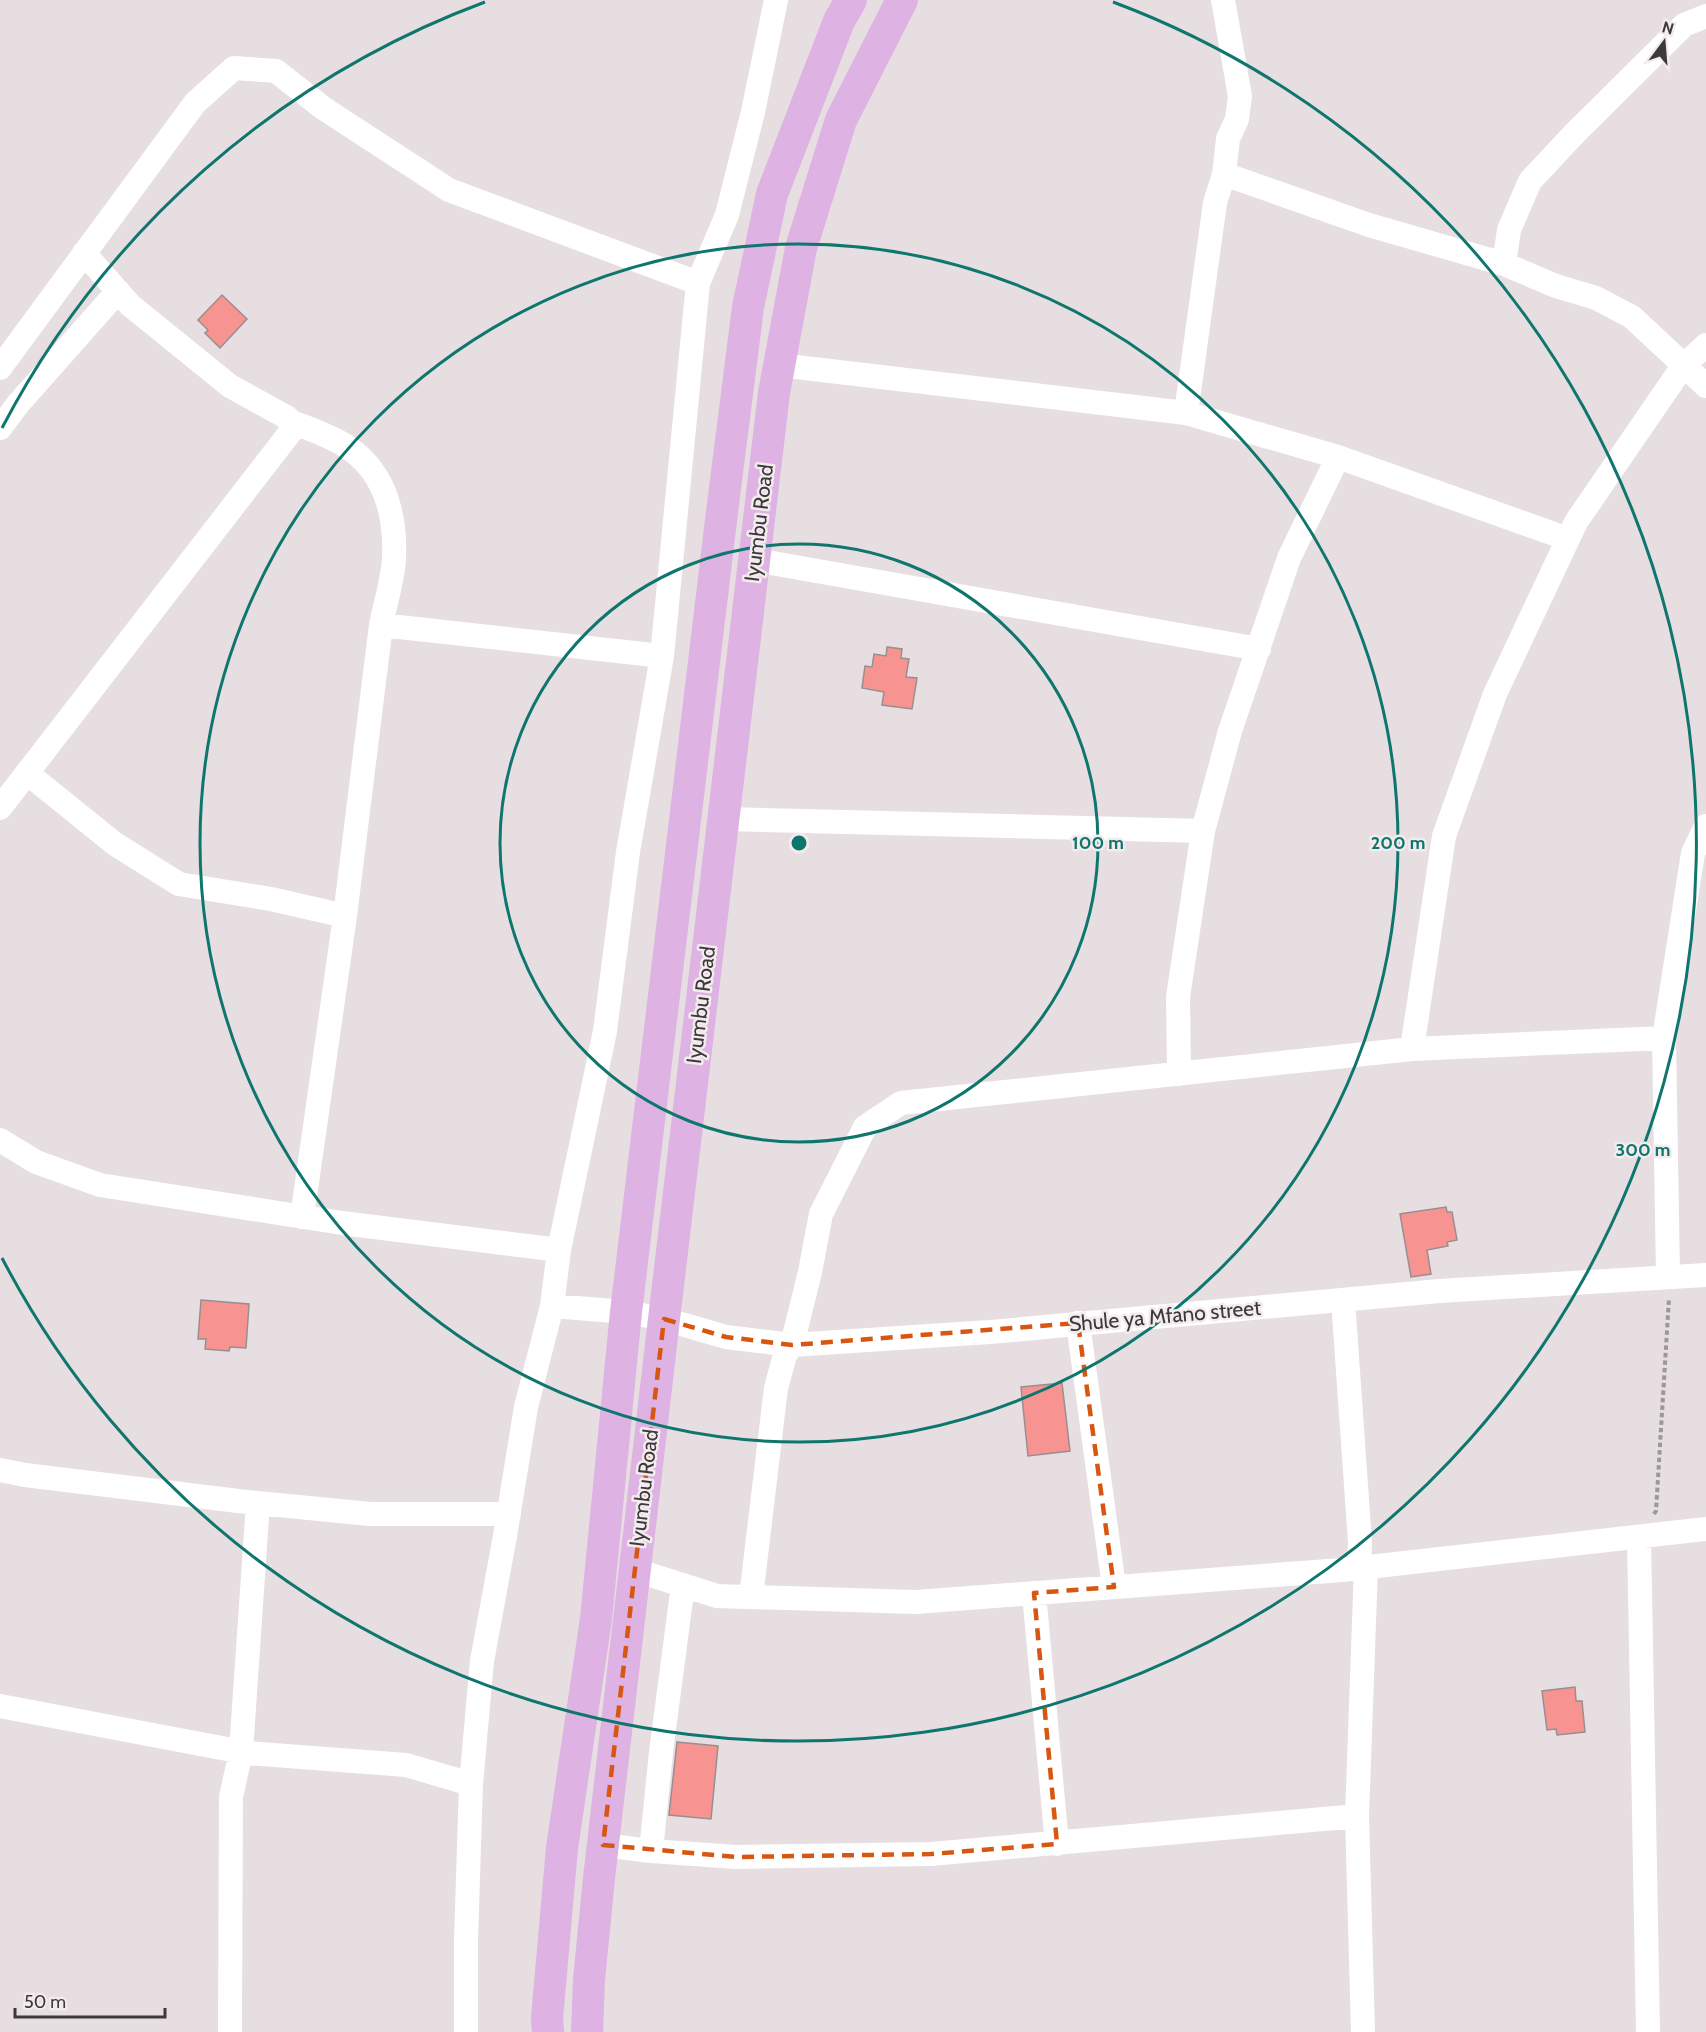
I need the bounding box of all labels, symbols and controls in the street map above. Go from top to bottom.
north arrow [1634,12,1694,72]
text: N [1660,17,1676,39]
street label: Iyumbu Road [739,463,778,583]
text: 100 m [1072,832,1124,854]
text: 200 m [1371,832,1425,854]
centre of rings [789,833,809,853]
street label: Iyumbu Road [681,945,720,1065]
text: 300 m [1616,1139,1670,1161]
street label: Shule ya Mfano street [1068,1295,1262,1336]
street label: Iyumbu Road [624,1428,663,1548]
scale bar [15,1981,165,2019]
text: 50 m [24,1991,66,2013]

